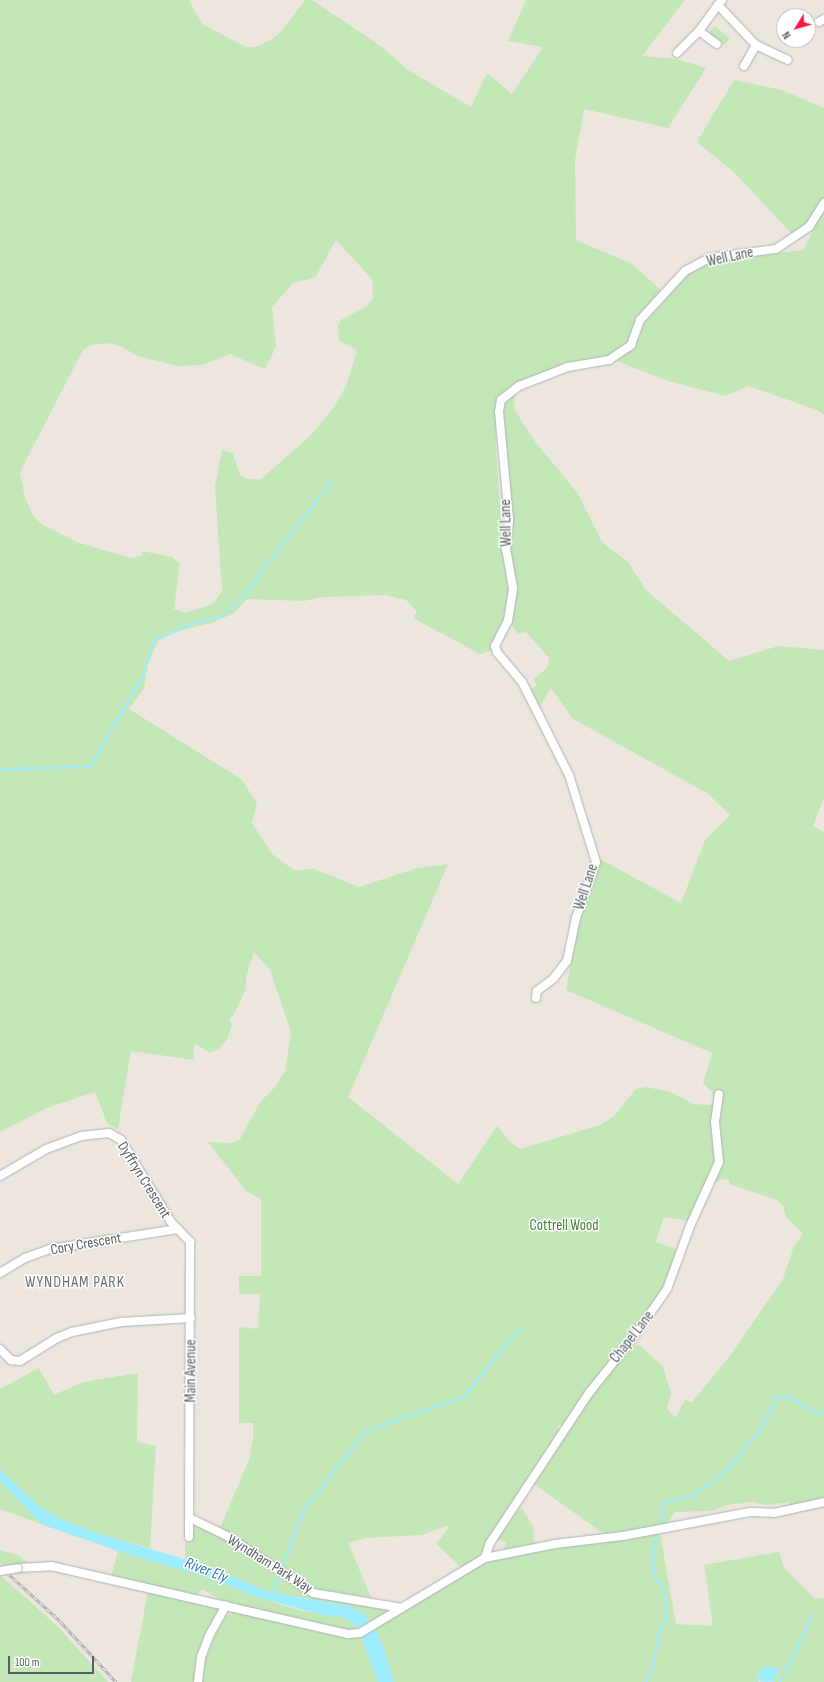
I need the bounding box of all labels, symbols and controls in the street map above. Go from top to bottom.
north arrow [776,8,816,48]
text: N [780,29,794,41]
street label: Well Lane [705,243,755,271]
street label: Well Lane [497,499,515,547]
street label: Well Lane [570,862,602,912]
street label: Dyffryn Crescent [113,1138,175,1222]
park label: Cottrell Wood [530,1217,598,1235]
street label: Cory Crescent [49,1229,123,1259]
district label: WYNDHAM PARK [25,1273,125,1293]
street label: Chapel Lane [606,1308,658,1366]
street label: Main Avenue [182,1340,200,1402]
street label: Wyndham Park Way [224,1531,316,1597]
water label: River Ely [182,1554,230,1588]
scale bar [10,1648,96,1674]
text: 100 m [15,1655,40,1670]

